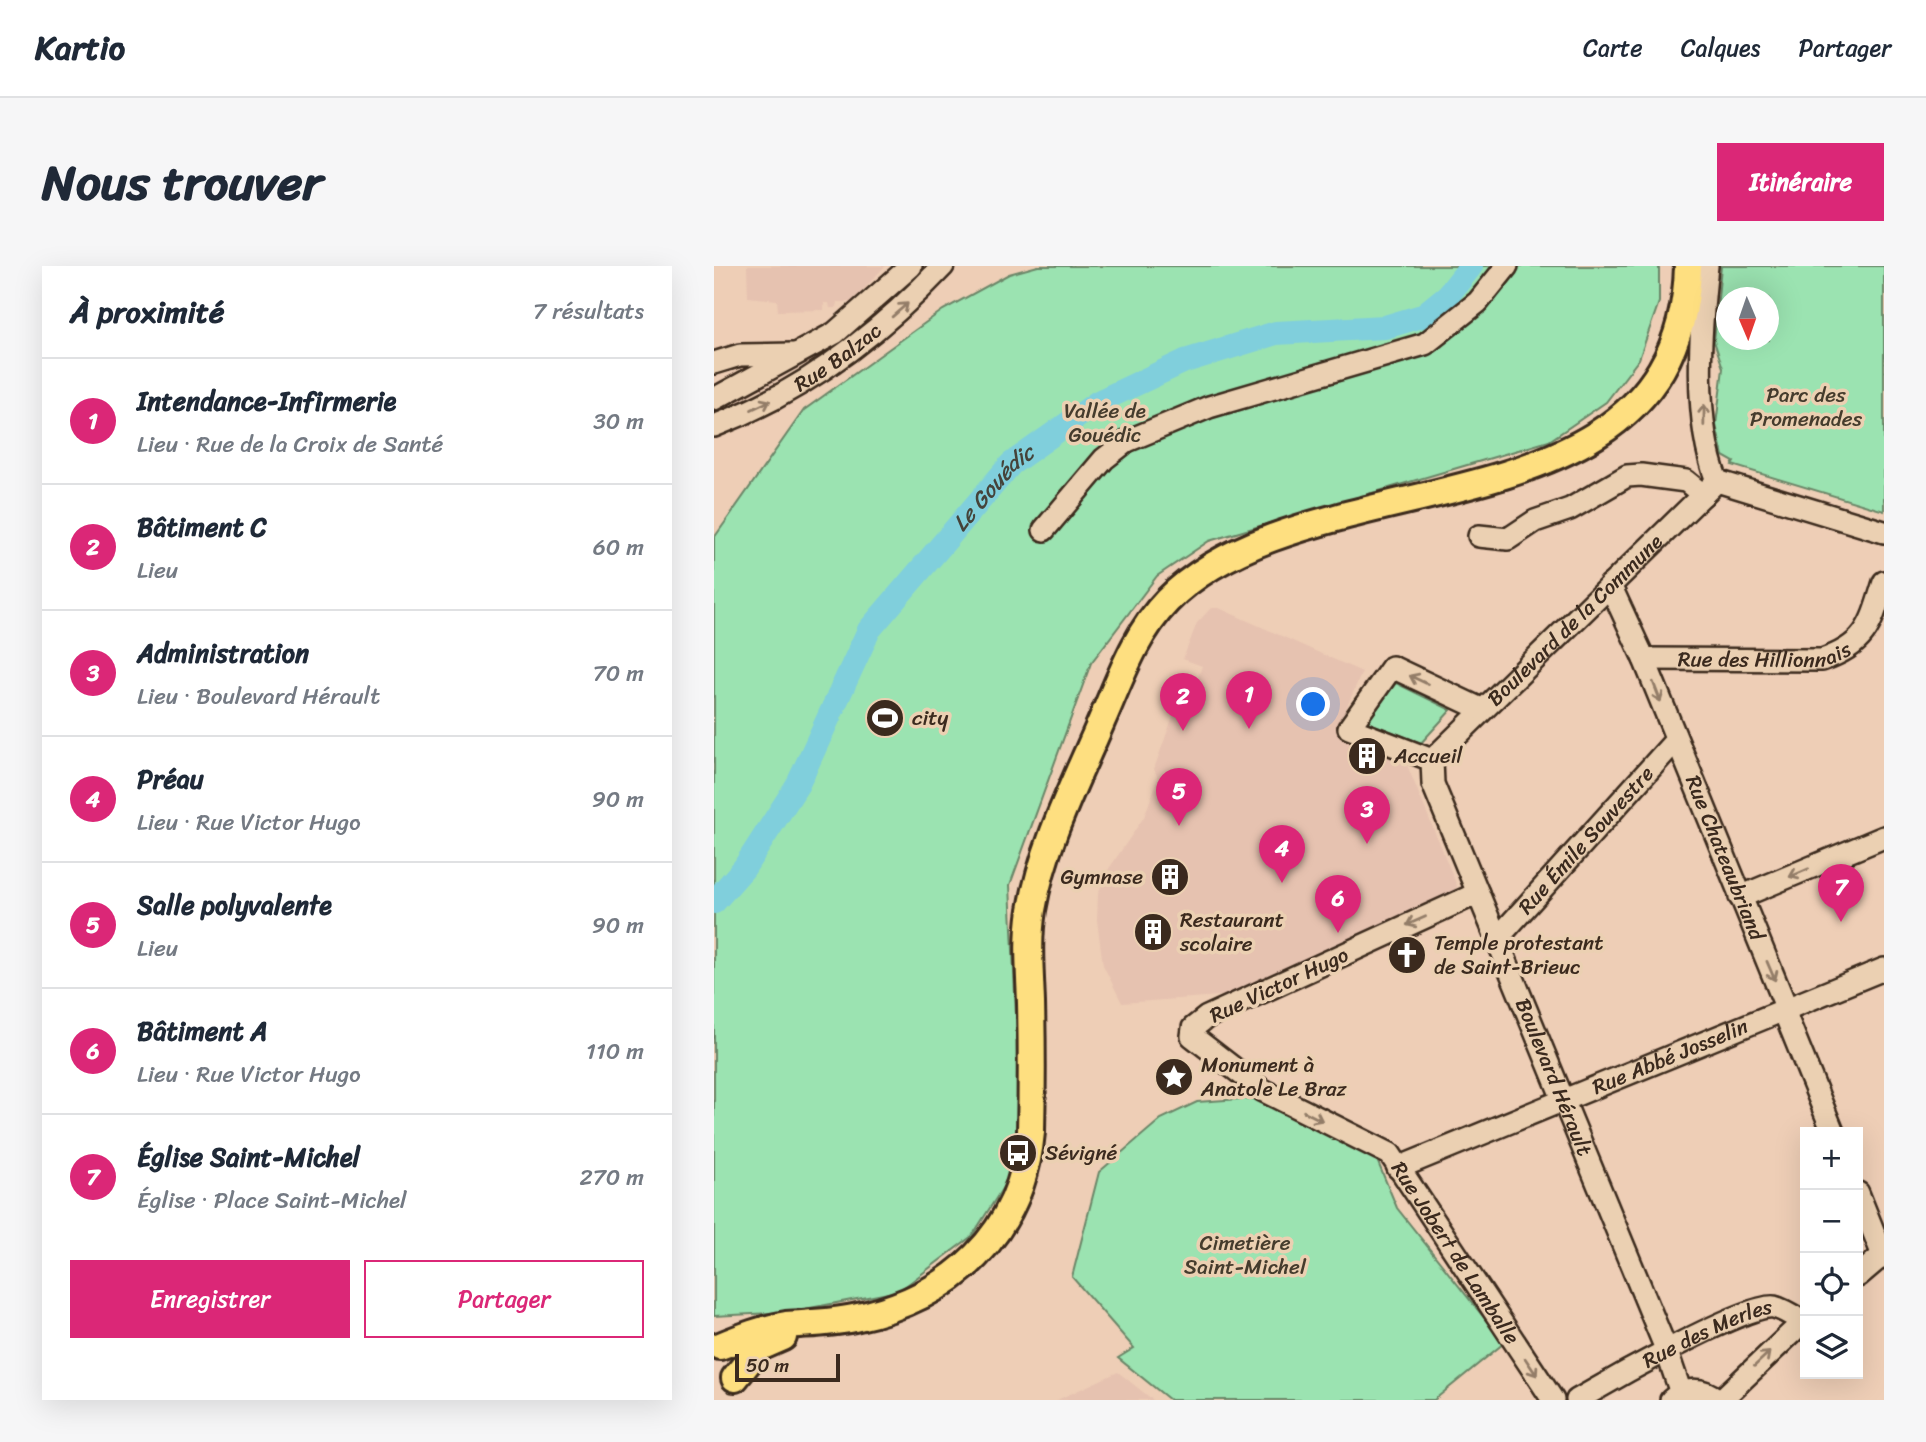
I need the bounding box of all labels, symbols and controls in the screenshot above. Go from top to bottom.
text: Kartio [35,19,125,77]
text: Carte [1583,27,1643,69]
text: Calques [1681,27,1760,69]
text: Partager [1798,27,1891,69]
text: Nous trouver [42,139,322,226]
button: Itinéraire [1717,143,1884,221]
text: À proximité [70,285,224,339]
north arrow [1716,287,1779,350]
text: 7 résultats [533,291,644,332]
one-way arrow [891,302,909,318]
street label: Rue Balzac [786,312,891,402]
park label: Parc des Promenades [1750,376,1863,438]
text: Intendance-Infirmerie [137,378,396,424]
park label: Vallée de Gouédic [1064,392,1146,454]
one-way arrow [750,397,771,411]
text: 1 [88,401,98,442]
text: 30 m [593,401,644,442]
one-way arrow [1697,404,1710,427]
text: Lieu · Rue de la Croix de Santé [137,424,443,465]
water label: Le Gouédic [941,432,1045,541]
text: Bâtiment C [137,504,267,550]
street label: Boulevard de la Commune [1478,524,1672,716]
text: 2 [86,527,100,568]
text: 60 m [593,527,644,568]
text: Lieu [137,550,178,591]
text: Administration [137,630,309,676]
street label: Rue des Hillionnais [1678,631,1859,679]
text: 3 [87,653,99,694]
text: 70 m [593,653,644,694]
pin: 1 [1226,671,1272,729]
pin: 2 [1160,673,1206,731]
one-way arrow [1409,673,1431,686]
text: Lieu · Boulevard Hérault [137,676,380,717]
one-way arrow [1651,681,1664,703]
your location [1296,687,1330,721]
sports icon: city [864,697,906,739]
place label: city [912,699,948,737]
building icon: Accueil [1346,735,1388,777]
place label: Accueil [1393,737,1464,775]
text: Préau [137,756,204,802]
street label: Rue Émile Souvestre [1508,757,1664,923]
pin: 5 [1156,768,1202,826]
street label: Rue Chateaubriand [1674,769,1777,948]
text: 4 [86,779,100,820]
text: 90 m [592,779,644,820]
pin: 3 [1344,786,1390,844]
text: Lieu · Rue Victor Hugo [137,802,361,843]
pin: 4 [1259,825,1305,883]
building icon: Gymnase [1149,856,1191,898]
place label: Gymnase [1060,858,1143,896]
pin: 7 [1818,864,1864,922]
one-way arrow [1788,867,1810,880]
pin: 6 [1315,875,1361,933]
text: Salle polyvalente [137,882,332,928]
place label: Restaurant scolaire [1179,901,1284,963]
text: 5 [86,905,100,946]
text: 90 m [592,905,644,946]
building icon: Restaurant scolaire [1132,911,1174,953]
one-way arrow [1406,915,1427,928]
place label: Temple protestant de Saint-Brieuc [1434,924,1603,986]
text: Lieu [137,928,178,969]
church icon: Temple protestant de Saint-Brieuc [1386,934,1428,976]
street label: Rue Victor Hugo [1203,936,1355,1034]
one-way arrow [1765,959,1778,981]
street label: Boulevard Hérault [1504,992,1603,1162]
text: Bâtiment A [137,1008,268,1054]
street label: Rue Abbé Josselin [1586,1008,1754,1106]
text: 6 [86,1031,100,1072]
text: 110 m [586,1031,644,1072]
place label: Monument à Anatole Le Braz [1200,1046,1348,1108]
text: Lieu · Rue Victor Hugo [137,1054,361,1095]
place icon: Monument à Anatole Le Braz [1153,1056,1195,1098]
one-way arrow [1303,1109,1323,1123]
map controls [1800,1127,1863,1379]
button: + [1800,1127,1863,1190]
bus stop icon: Sévigné [997,1132,1039,1174]
text: Église Saint-Michel [137,1134,360,1180]
place label: Sévigné [1045,1134,1118,1172]
street label: Rue Jobert de Lamballe [1381,1153,1530,1353]
text: 7 [86,1157,100,1198]
text: 270 m [579,1157,644,1198]
text: Église · Place Saint-Michel [137,1180,407,1221]
button: − [1800,1190,1863,1253]
park label: Cimetière Saint-Michel [1184,1224,1307,1286]
button: locate [1800,1253,1863,1316]
button: Enregistrer [70,1260,350,1338]
button: Partager [364,1260,644,1338]
street label: Rue des Merles [1635,1288,1775,1379]
button: layers [1800,1316,1863,1379]
text: 50 m [746,1349,789,1382]
scale bar [735,1351,840,1383]
one-way arrow [1753,1351,1771,1367]
one-way arrow [1524,1357,1538,1376]

